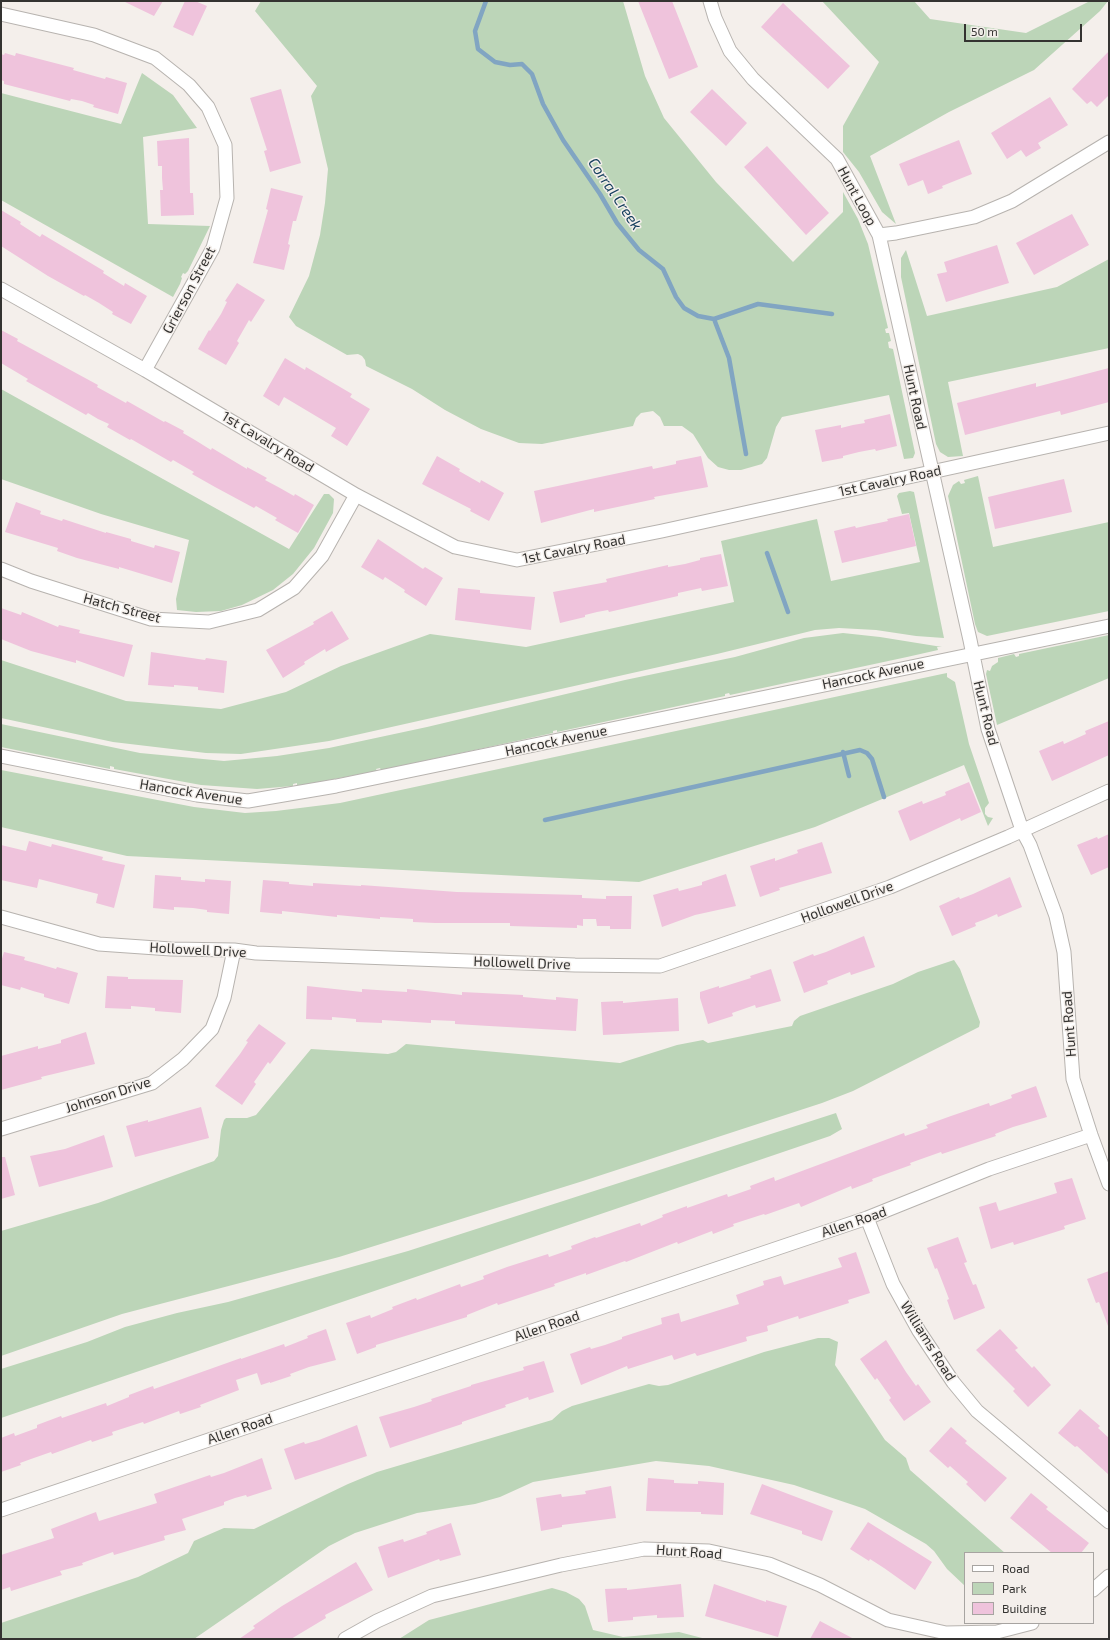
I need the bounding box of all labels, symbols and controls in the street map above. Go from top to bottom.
scale bar [966,16,1084,42]
text: 50 m [971,24,998,38]
water label: Corral Creek [584,154,646,234]
street label: Hunt Loop [834,163,880,229]
street label: Grierson Street [159,244,219,336]
street label: Hunt Road [900,363,930,431]
street label: 1st Cavalry Road [219,408,317,476]
street label: 1st Cavalry Road [837,462,943,500]
street label: 1st Cavalry Road [521,531,627,567]
street label: Hatch Street [81,590,163,626]
street label: Hancock Avenue [820,655,926,693]
street label: Hunt Road [970,679,1002,747]
street label: Hancock Avenue [503,722,609,760]
street label: Hancock Avenue [138,776,244,808]
street label: Hollowell Drive [798,877,896,927]
street label: Hollowell Drive [149,939,247,961]
street label: Hollowell Drive [473,953,571,973]
street label: Hunt Road [1058,990,1080,1058]
street label: Johnson Drive [63,1073,153,1117]
street label: Allen Road [819,1203,889,1241]
street label: Williams Road [897,1298,959,1384]
street label: Allen Road [512,1307,582,1345]
street label: Allen Road [205,1410,275,1448]
street label: Hunt Road [655,1541,723,1563]
legend [964,1552,1094,1624]
text: Road [1002,1561,1030,1575]
text: Park [1002,1581,1027,1595]
text: Building [1002,1601,1046,1615]

